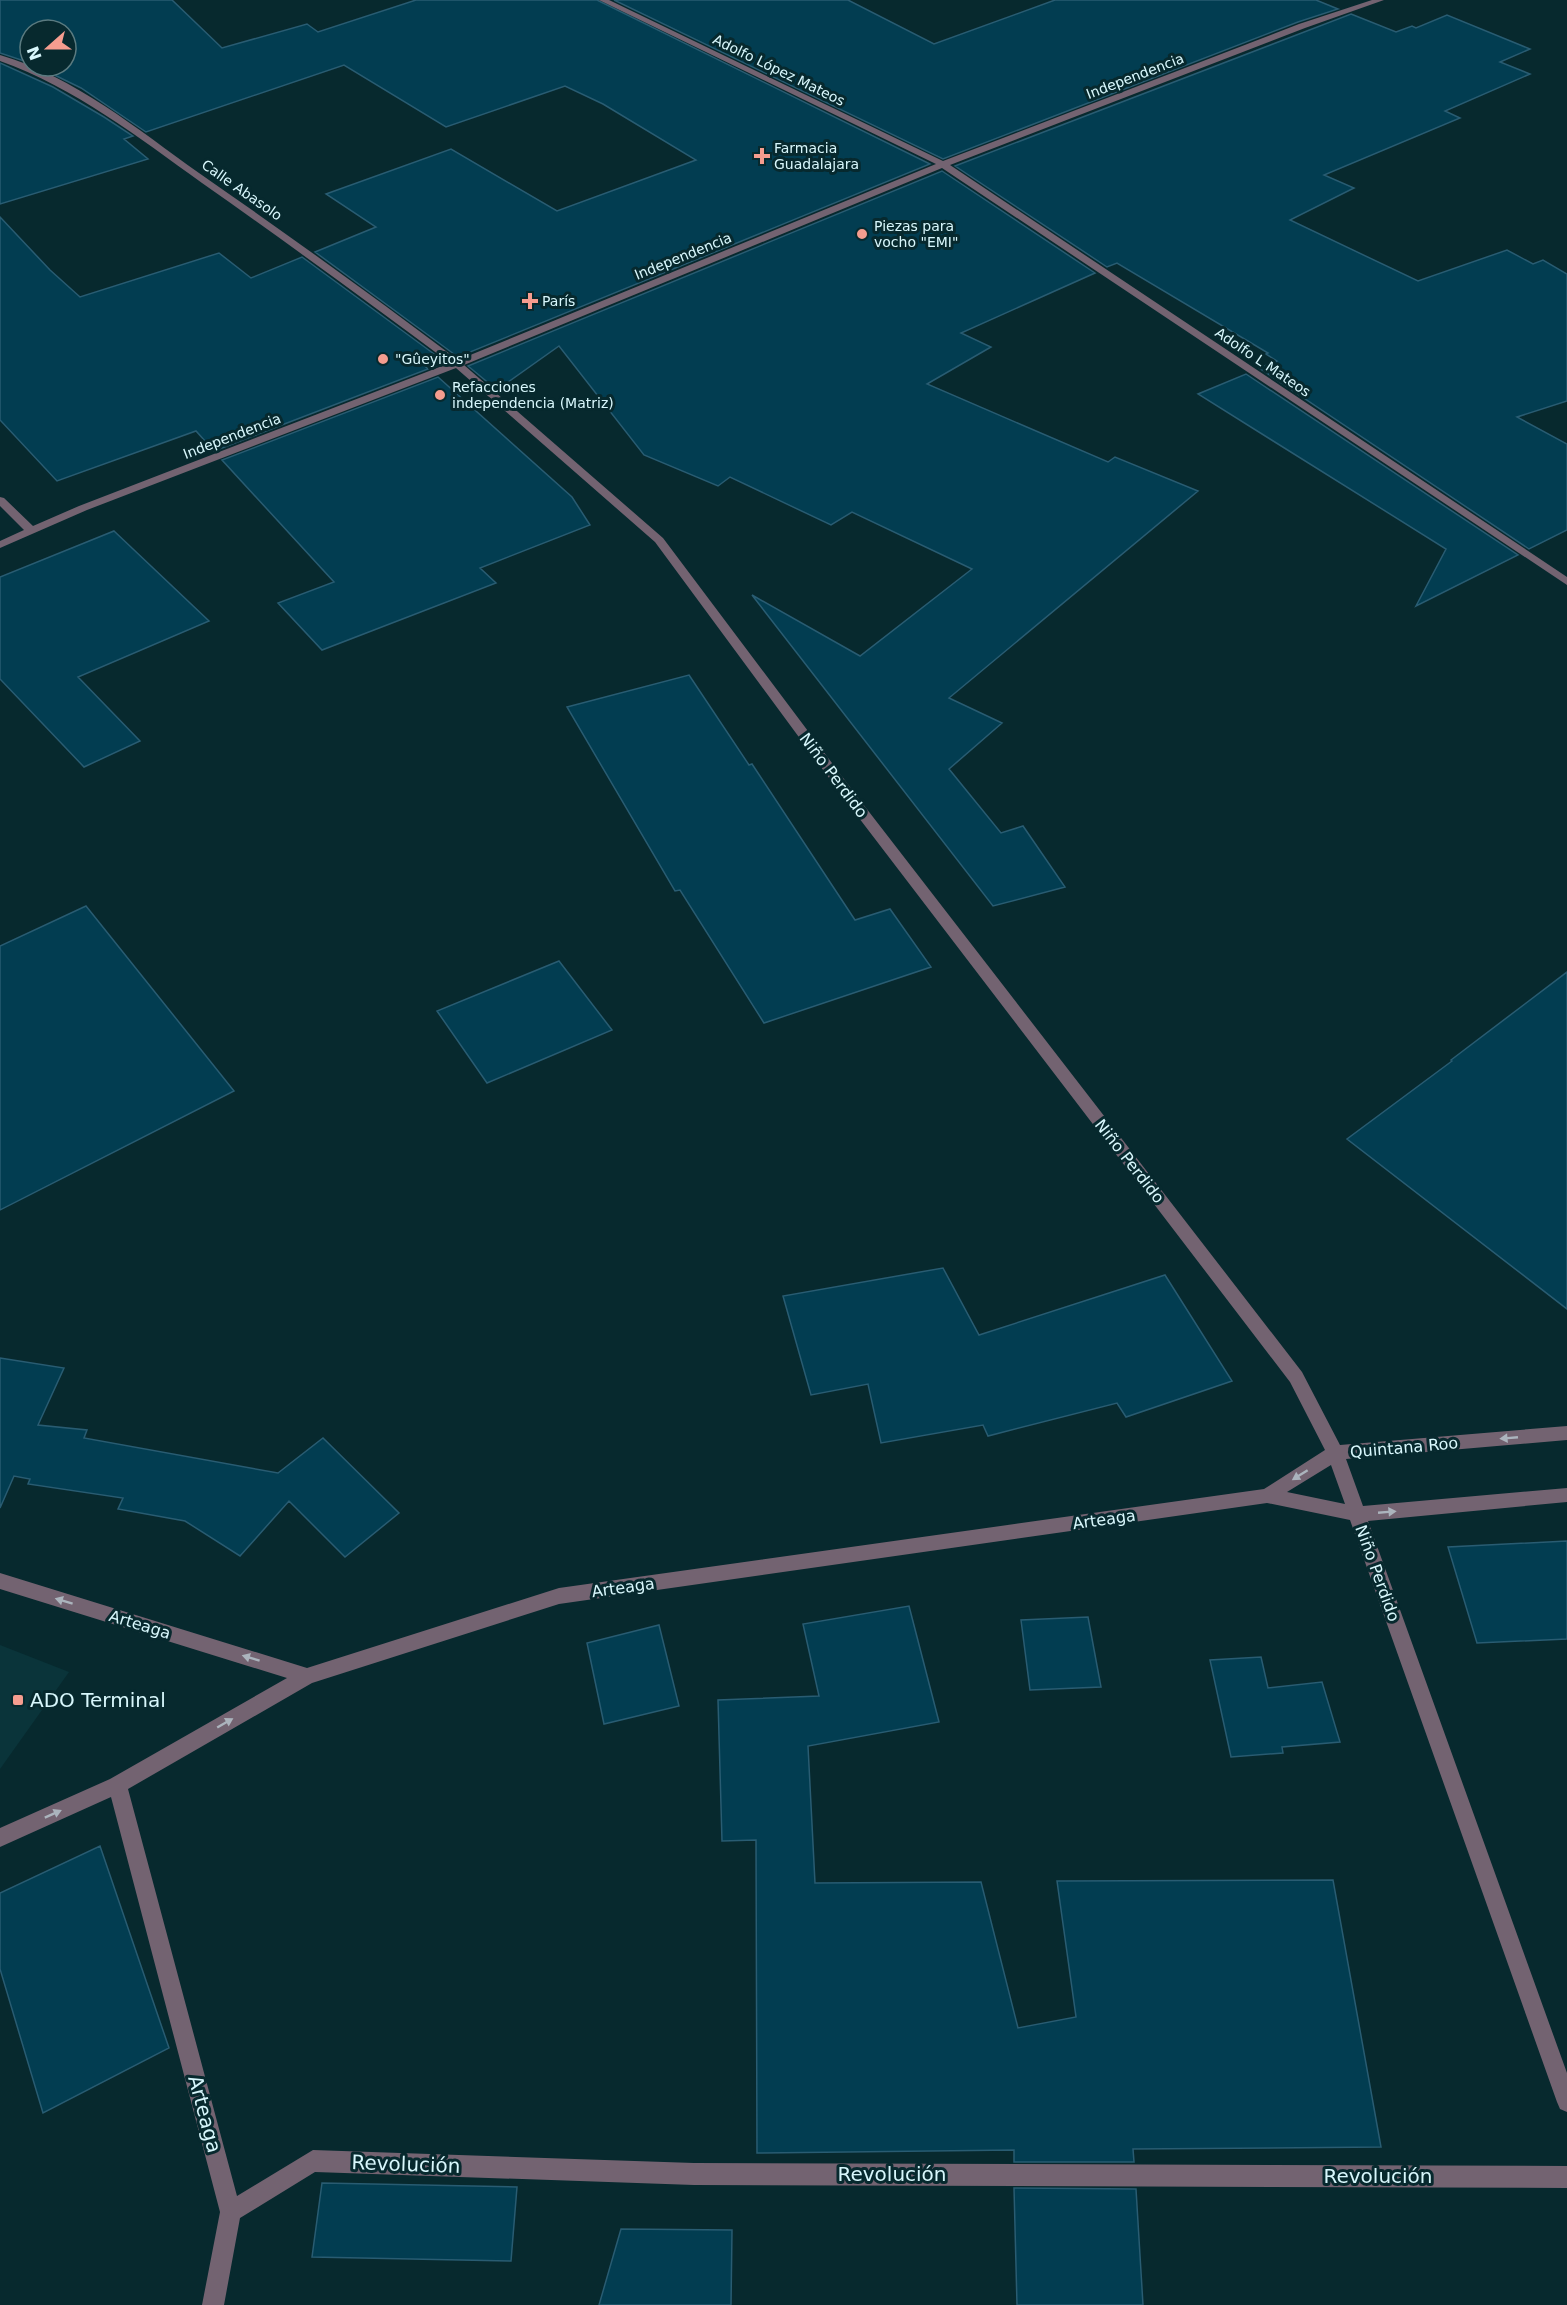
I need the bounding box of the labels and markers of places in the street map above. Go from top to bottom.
place label: Farmacia Guadalajara [774,140,859,172]
marker: Farmacia Guadalajara [755,149,769,163]
place label: Piezas para vocho "EMI" [874,218,958,250]
marker: Piezas para vocho "EMI" [855,227,869,241]
place label: París [542,293,575,309]
marker: París [523,294,537,308]
place label: "Gûeyitos" [395,351,470,367]
marker: "Gûeyitos" [376,352,390,366]
place label: Refacciones independencia (Matriz) [452,379,614,411]
marker: Refacciones independencia (Matriz) [433,388,447,402]
place label: ADO Terminal [30,1688,166,1712]
marker: ADO Terminal [11,1693,25,1707]

